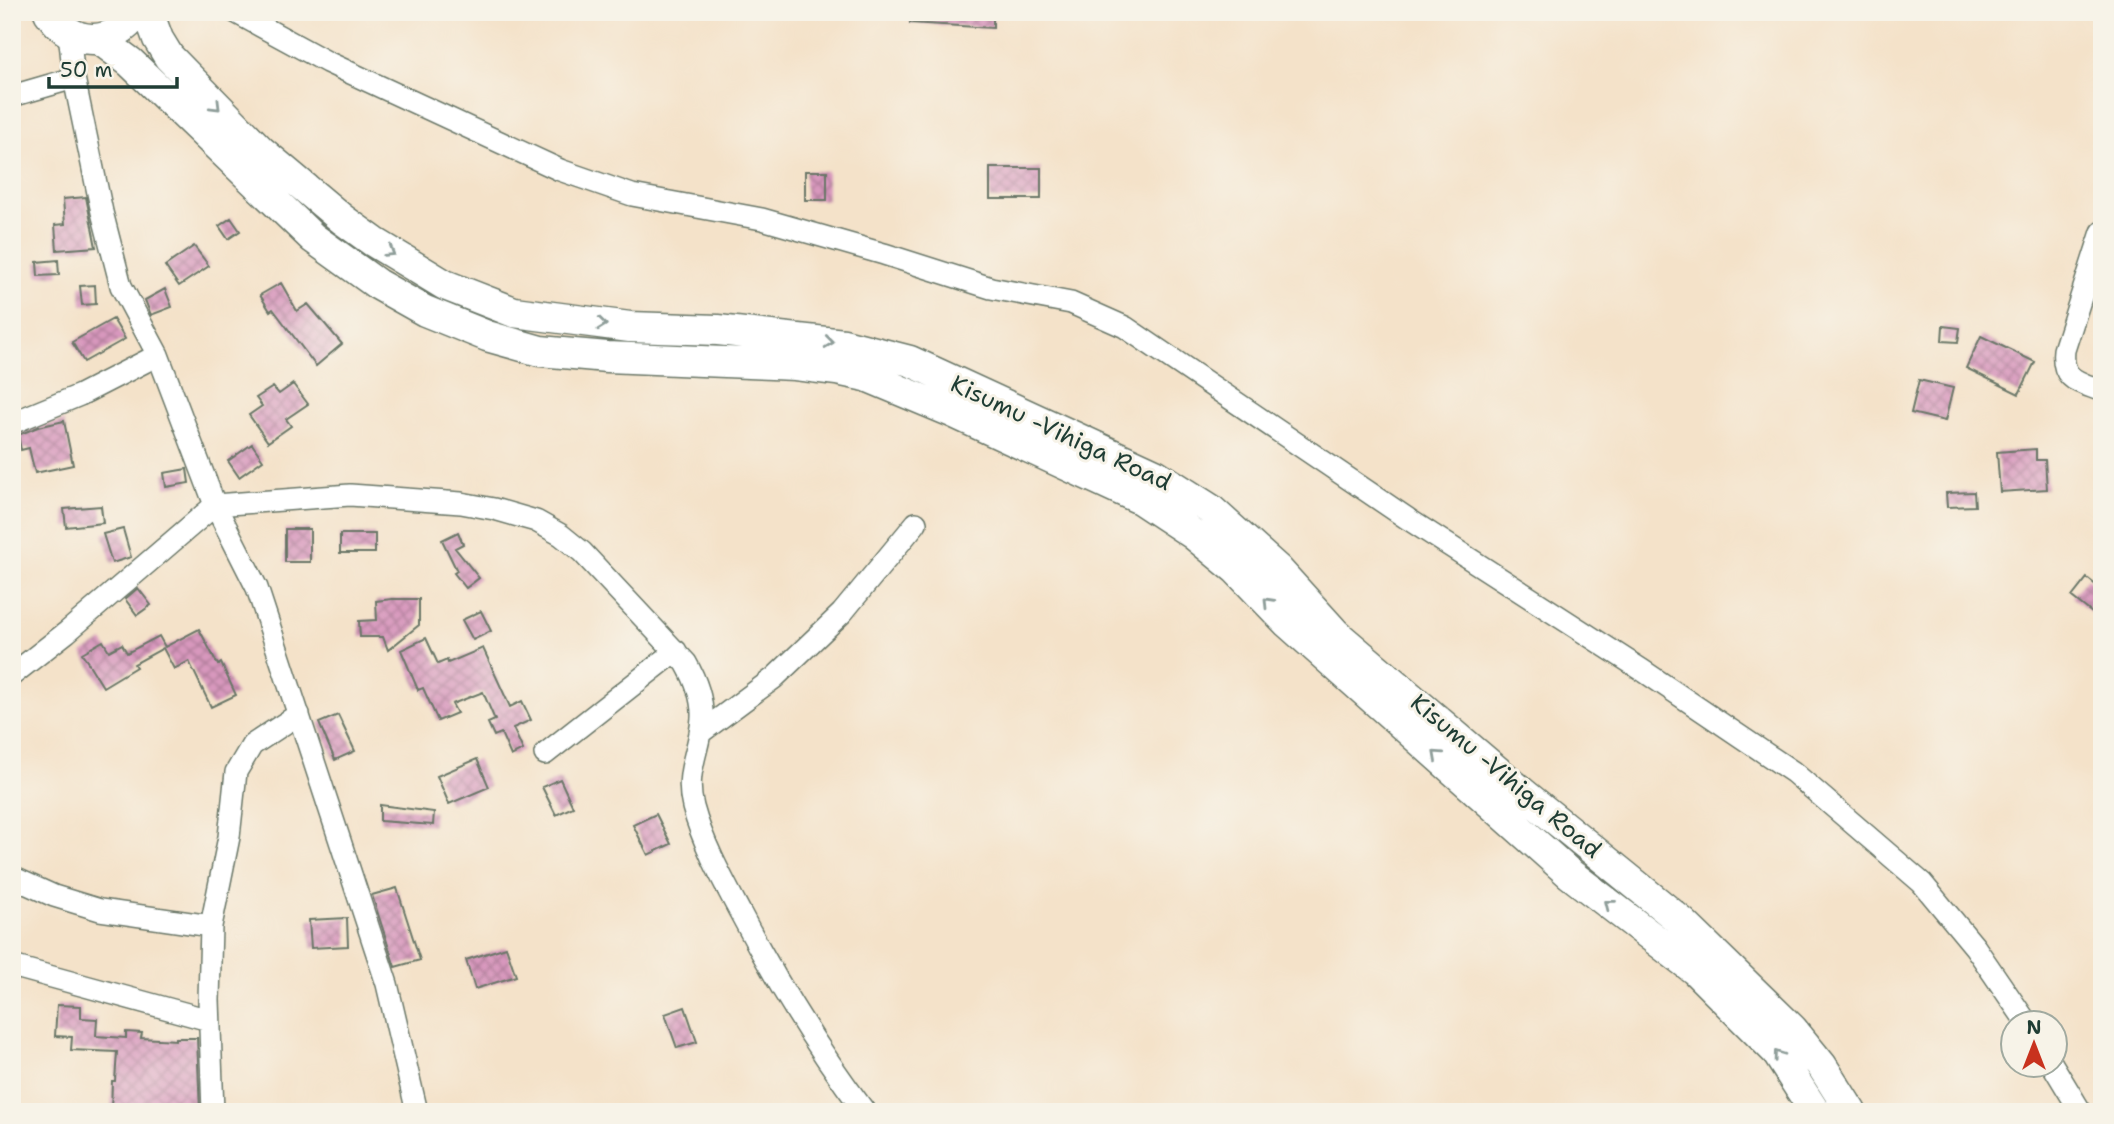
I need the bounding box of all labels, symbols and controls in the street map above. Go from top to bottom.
scale bar [49,46,177,90]
text: 50 m [60,56,113,84]
one-way arrow [208,97,221,110]
one-way arrow [382,243,395,256]
one-way arrow [597,316,608,331]
one-way arrow [823,335,835,350]
street label: Kisumu -Vihiga Road [945,368,1177,498]
one-way arrow [1264,598,1277,611]
street label: Kisumu -Vihiga Road [1404,686,1608,866]
one-way arrow [1432,751,1445,763]
one-way arrow [1604,899,1617,912]
north arrow [1998,1009,2068,1078]
text: N [2026,1015,2042,1040]
one-way arrow [1774,1050,1786,1063]

